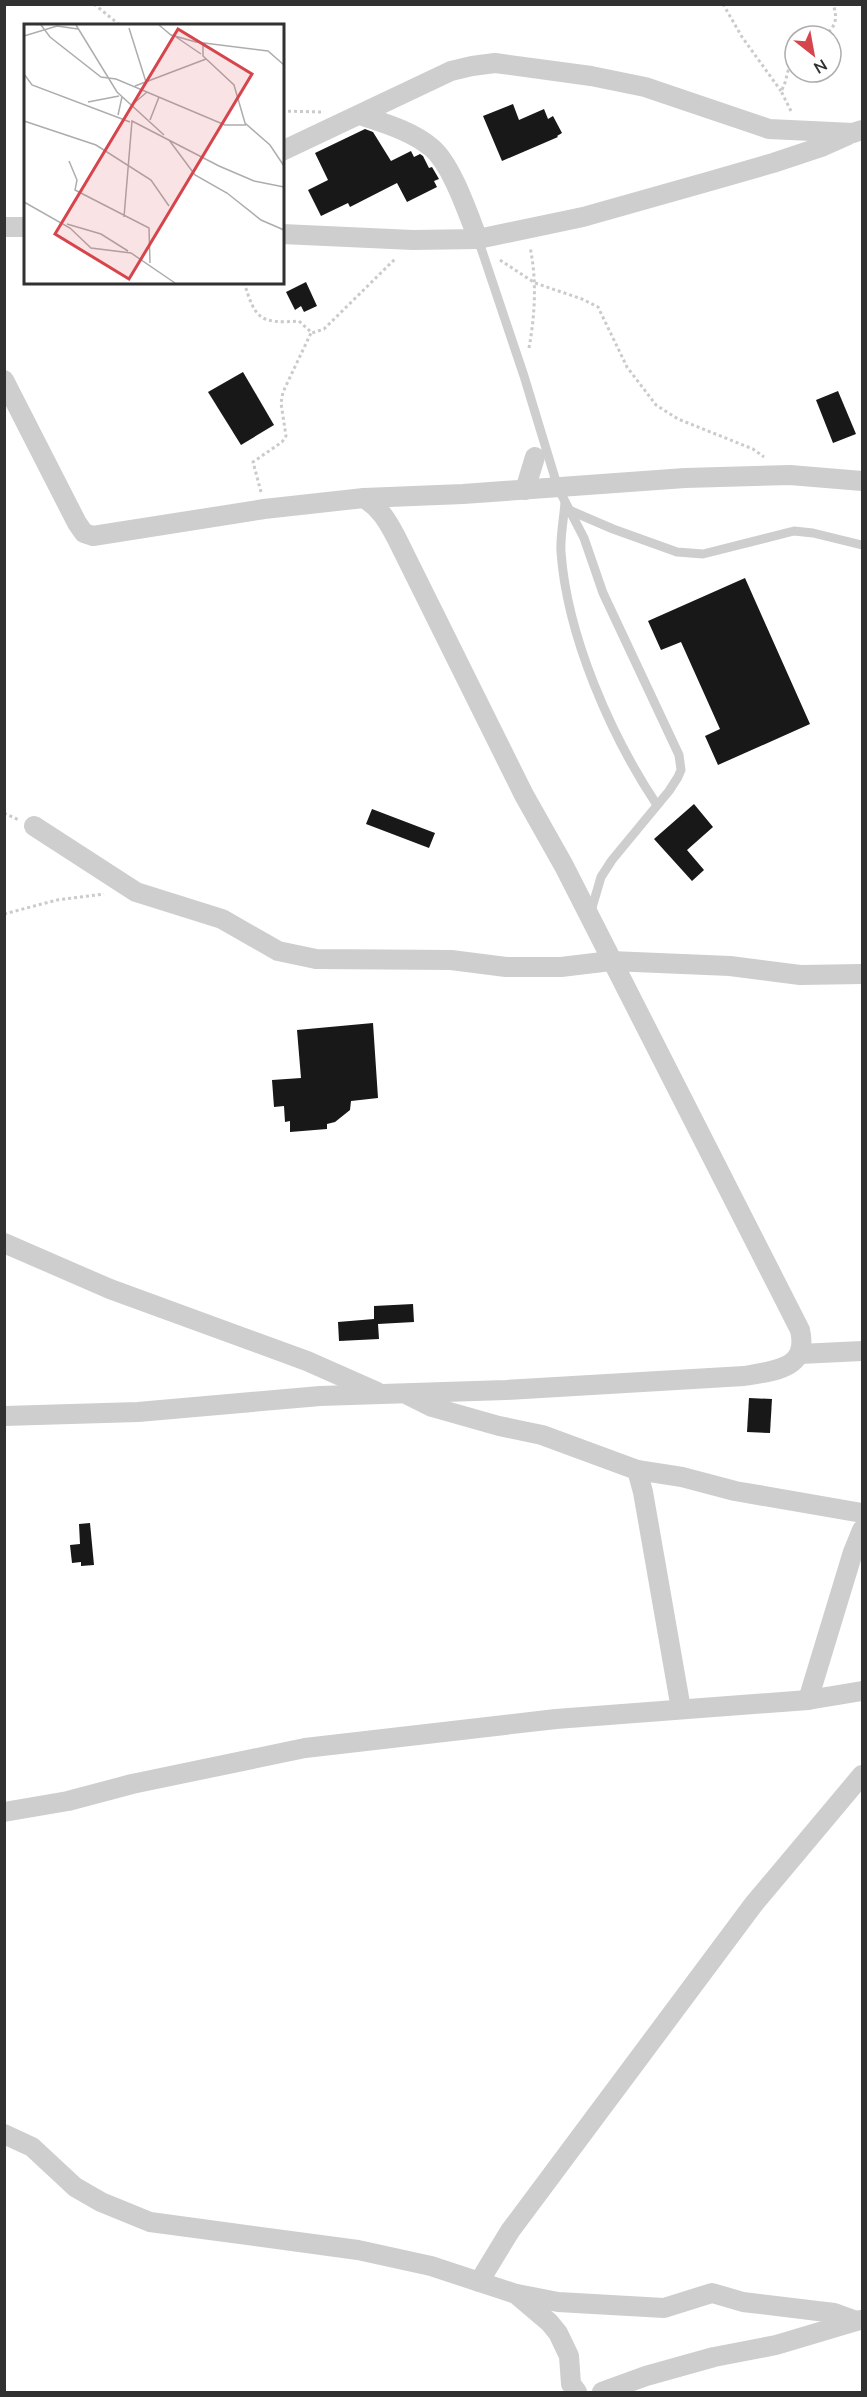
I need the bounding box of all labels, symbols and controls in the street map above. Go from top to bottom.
inset map [24,24,284,284]
north arrow [783,24,843,84]
text: N [810,55,831,79]

